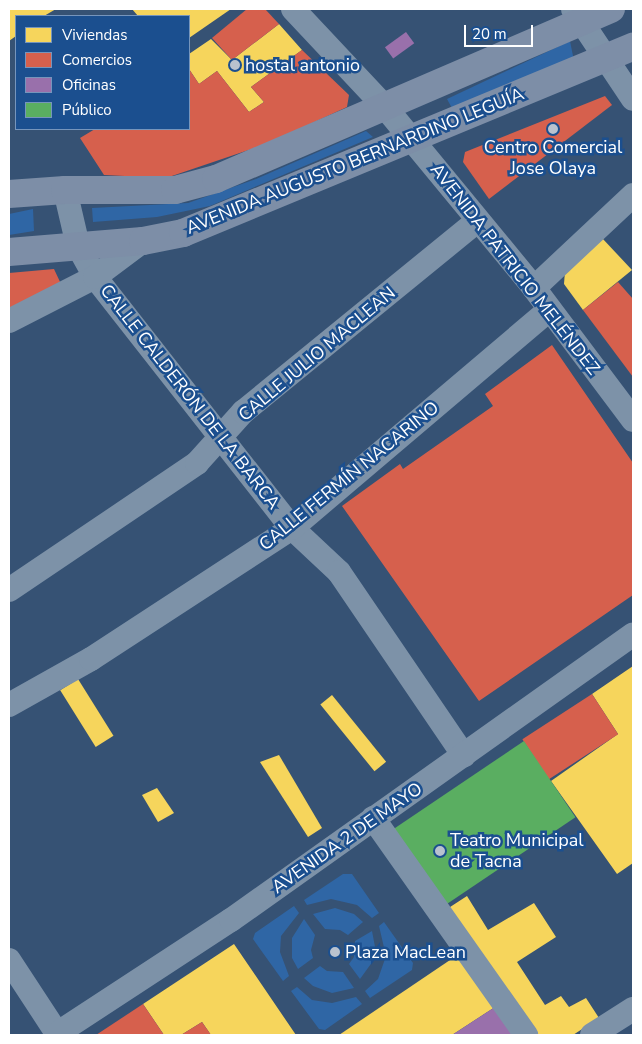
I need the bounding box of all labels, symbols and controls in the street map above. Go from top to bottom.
legend [15,15,190,130]
scale bar [467,15,536,47]
text: 20 m [472,24,507,44]
text: Viviendas [62,25,127,45]
text: Comercios [62,50,132,70]
place label: hostal antonio [245,54,360,76]
marker: hostal antonio [229,59,241,71]
text: Oficinas [62,75,116,95]
street label: AVENIDA AUGUSTO BERNARDINO LEGUÍA [183,83,527,239]
text: Público [62,100,112,120]
marker: Centro Comercial Jose Olaya [547,123,559,135]
place label: Centro Comercial Jose Olaya [484,137,622,180]
street label: AVENIDA PATRICIO MELÉNDEZ [426,159,604,379]
street label: CALLE CALDERÓN DE LA BARCA [95,280,285,514]
street label: CALLE JULIO MACLEAN [234,282,400,426]
street label: CALLE FERMÍN NACARINO [255,397,443,555]
street label: AVENIDA 2 DE MAYO [268,778,426,898]
place label: Teatro Municipal de Tacna [450,830,584,872]
marker: Teatro Municipal de Tacna [434,845,446,857]
place label: Plaza MacLean [345,941,466,963]
marker: Plaza MacLean [329,946,341,958]

